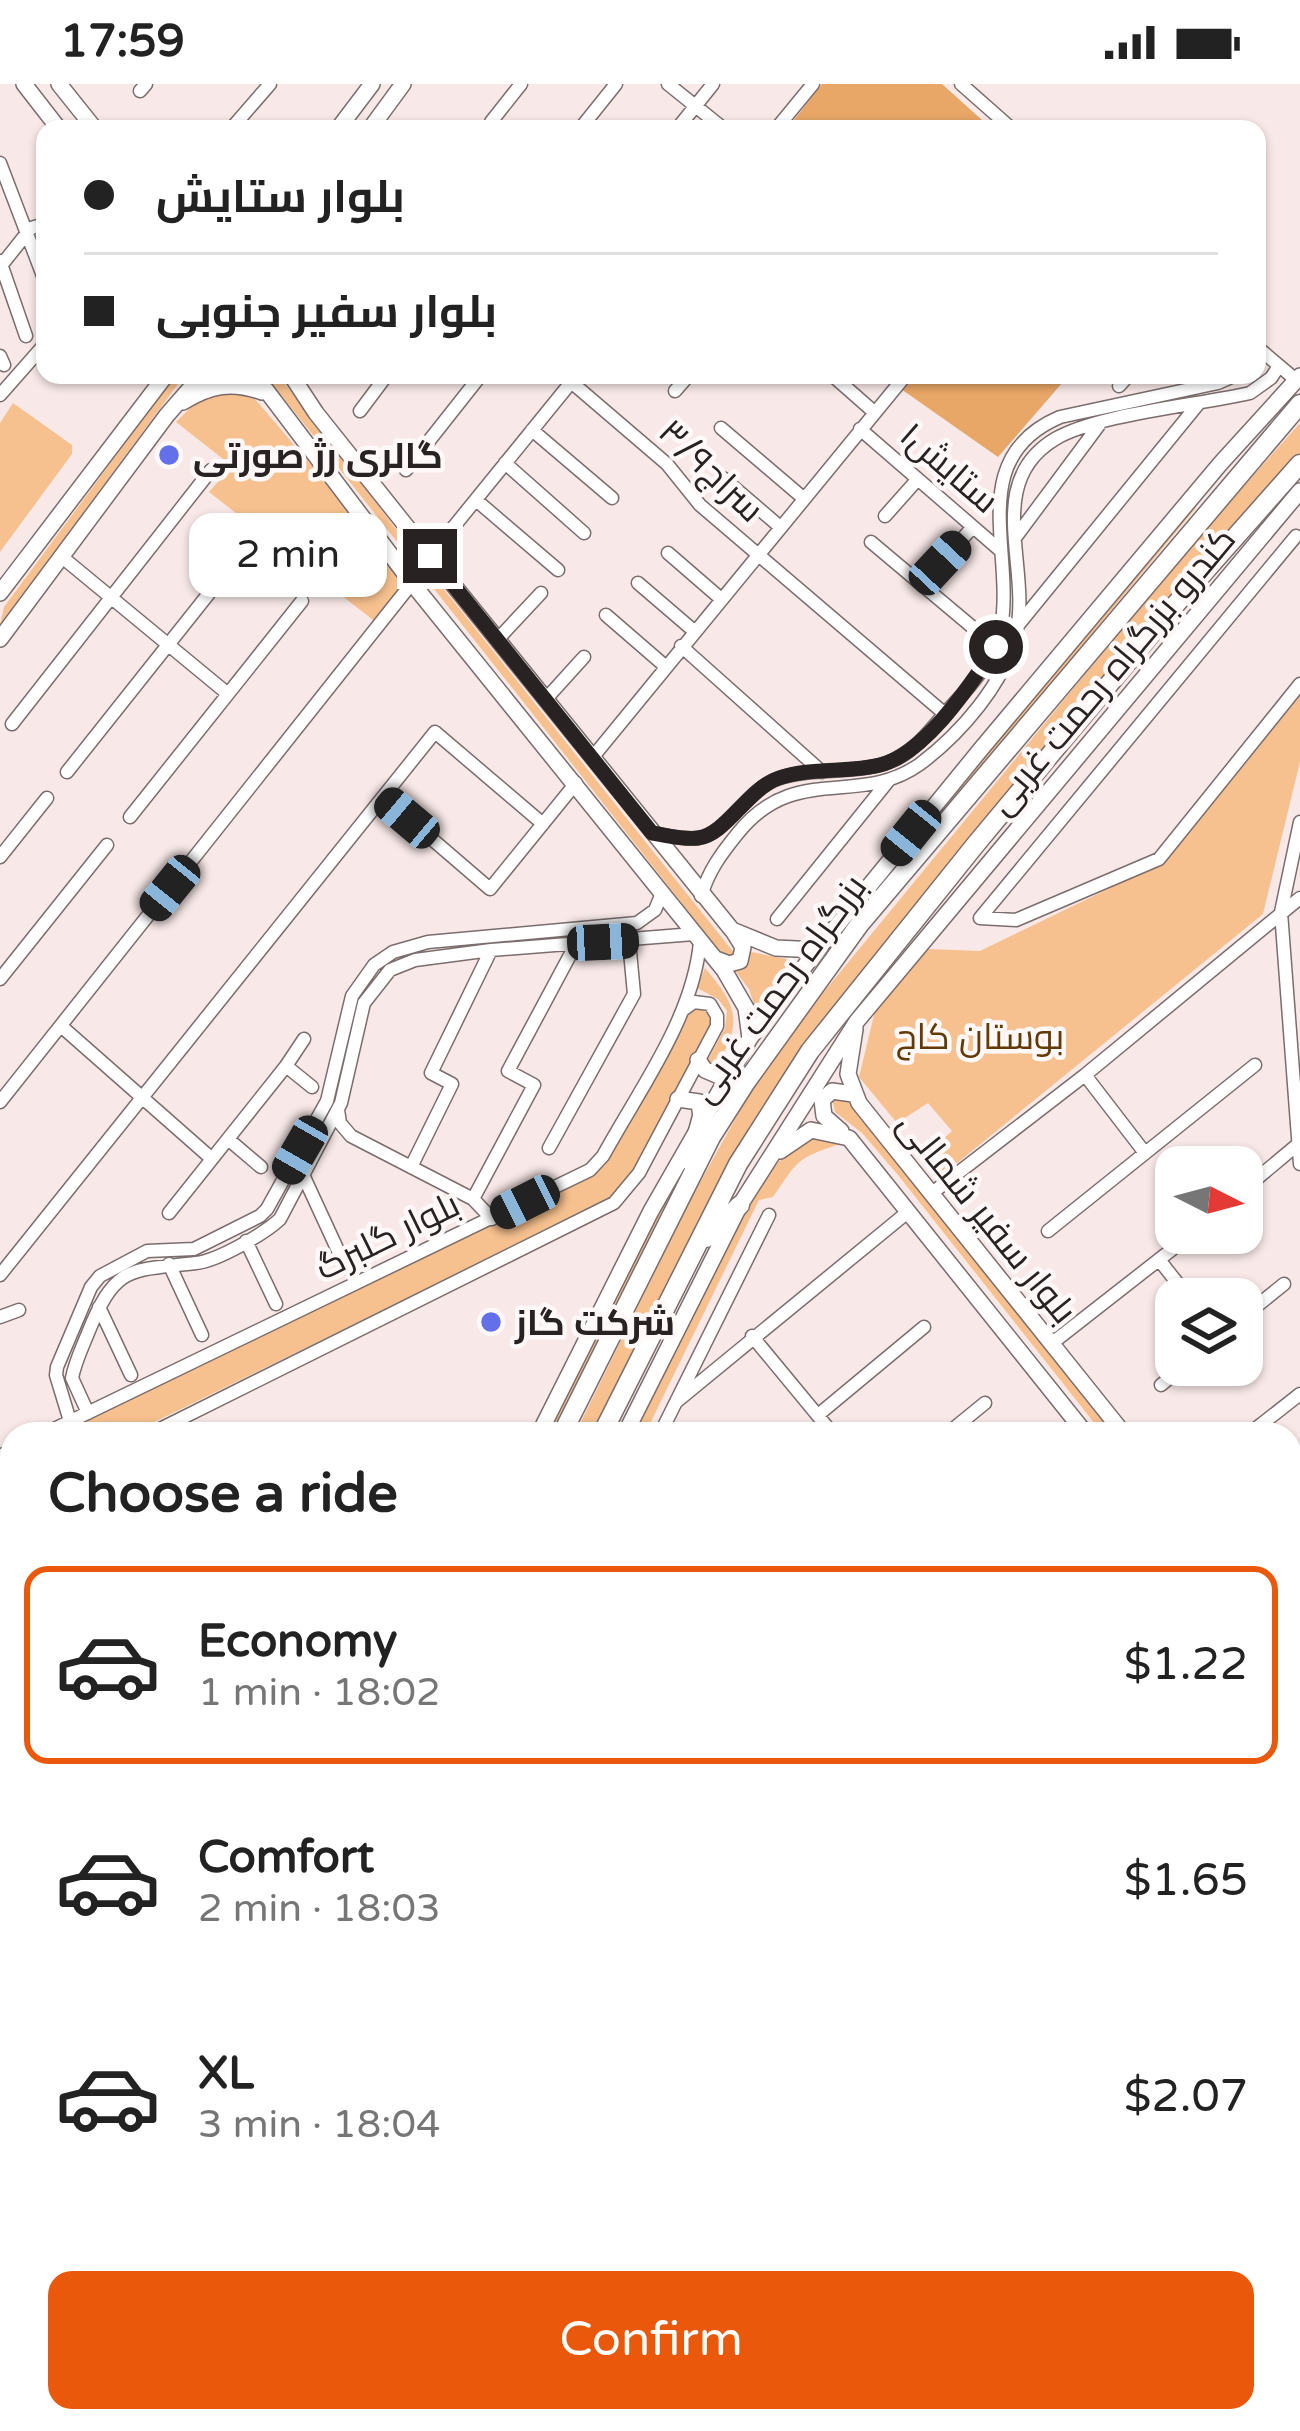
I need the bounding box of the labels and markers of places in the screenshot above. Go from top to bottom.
place label: گالری رژ صورتی [193,435,443,478]
marker: گالری رژ صورتی [156,442,182,468]
place label: شرکت گاز [514,1302,675,1345]
marker: شرکت گاز [478,1309,504,1335]

